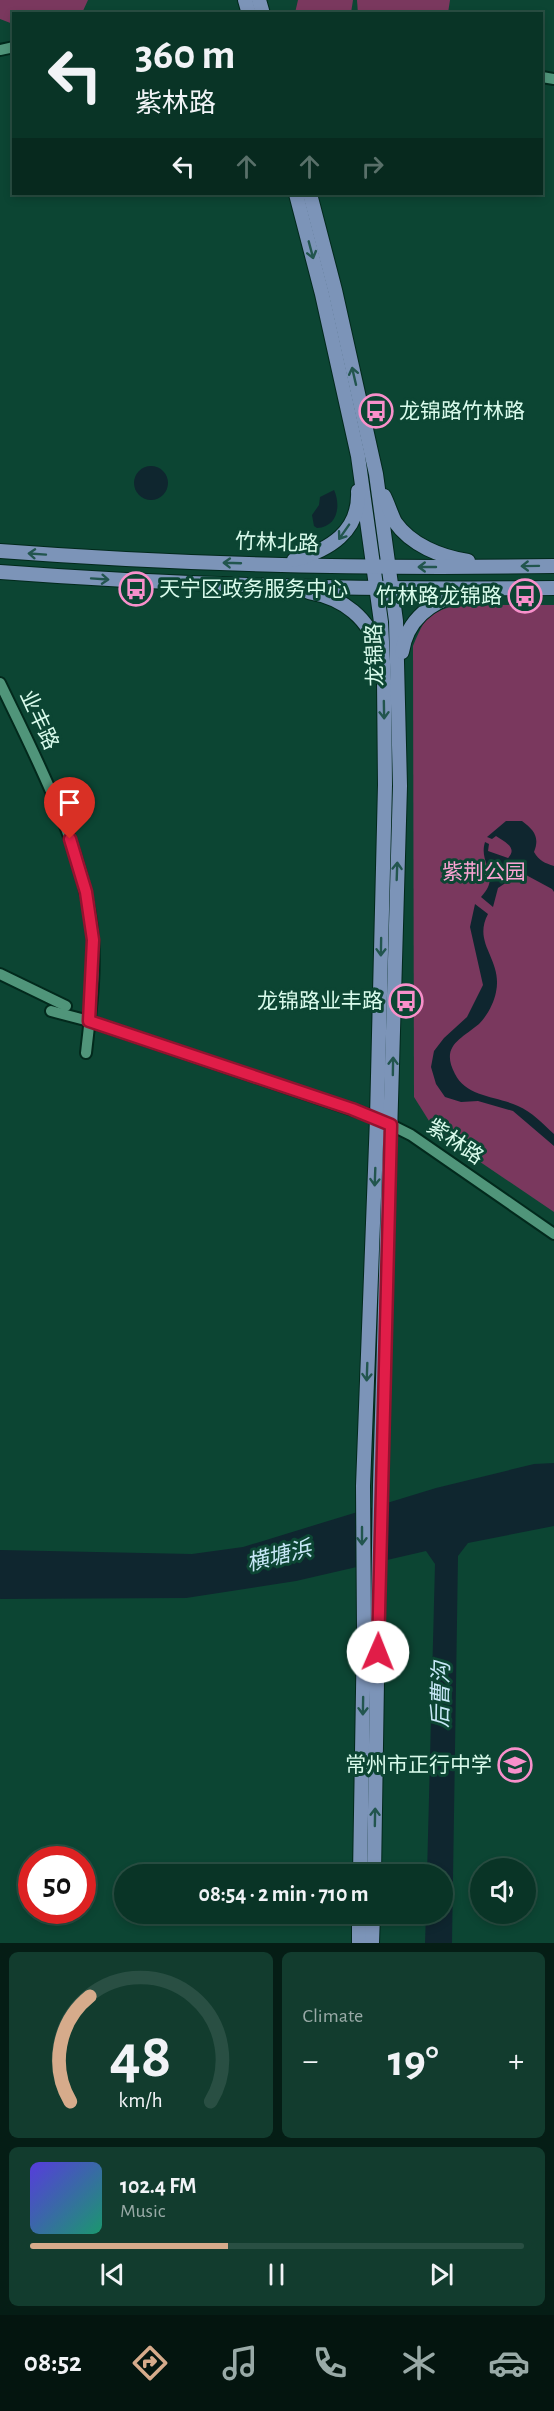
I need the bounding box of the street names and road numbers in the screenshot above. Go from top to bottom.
street label: 竹林北路 [235,530,319,555]
street label: 龙锦路 [362,623,387,687]
street label: 业丰路 [16,687,63,753]
street label: 紫林路 [423,1115,488,1168]

